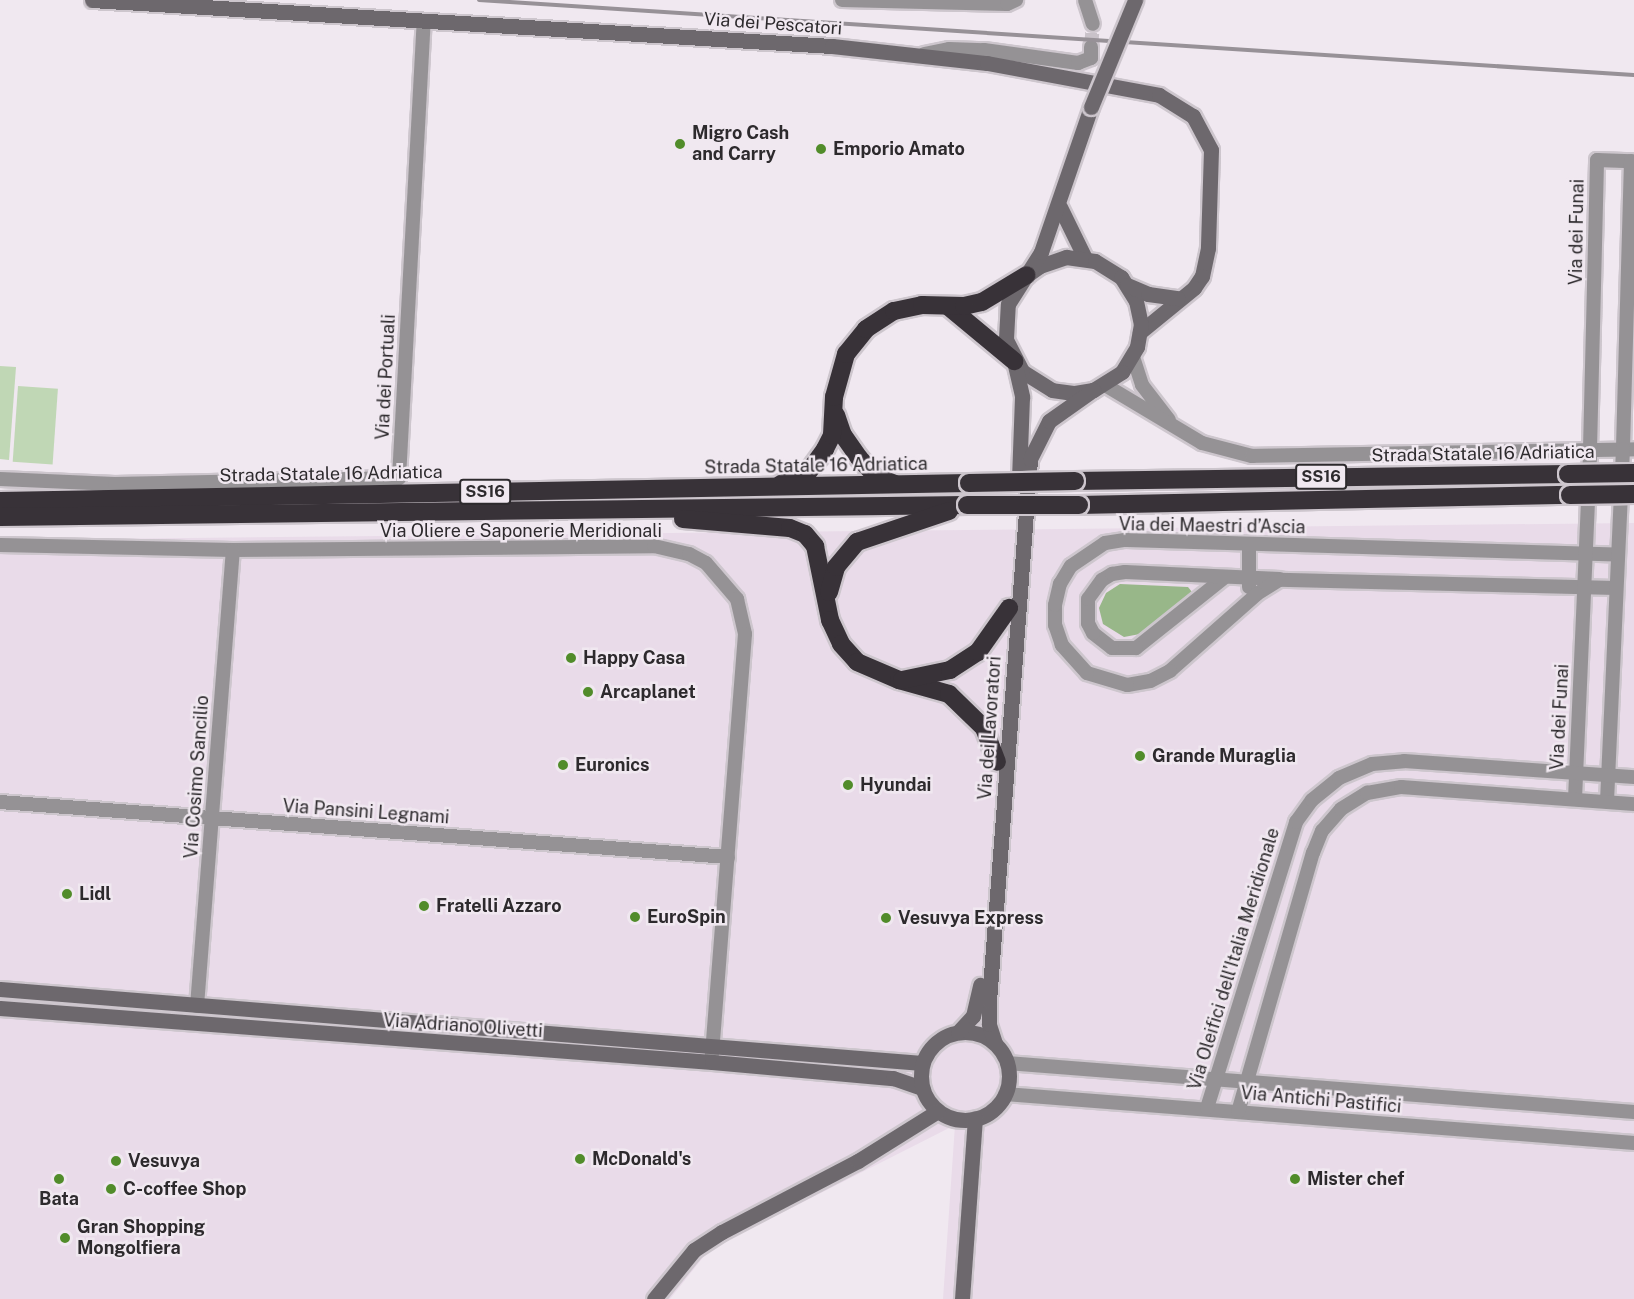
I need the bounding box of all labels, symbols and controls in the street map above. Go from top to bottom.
street label: Via dei Pescatori [703,8,843,40]
place label: Migro Cash and Carry [692,123,789,166]
marker: Migro Cash and Carry [673,137,687,151]
place label: Emporio Amato [833,138,965,160]
marker: Emporio Amato [814,142,828,156]
street label: Via dei Funai [1565,179,1589,285]
street label: Via dei Portuali [372,314,400,440]
street label: Strada Statale 16 Adriatica [1371,441,1595,467]
street label: Strada Statale 16 Adriatica [704,453,928,479]
street label: Strada Statale 16 Adriatica [219,461,443,487]
road number: SS16 [1294,464,1348,490]
road number: SS16 [458,479,512,505]
street label: Via dei Maestri d’Ascia [1118,514,1306,538]
street label: Via Oliere e Saponerie Meridionali [380,520,662,542]
place label: Happy Casa [583,647,685,669]
marker: Happy Casa [564,651,578,665]
street label: Via dei Lavoratori [974,655,1006,801]
street label: Via dei Funai [1546,663,1574,771]
place label: Arcaplanet [600,681,696,703]
marker: Arcaplanet [581,685,595,699]
street label: Via Cosimo Sancilio [181,695,213,859]
place label: Grande Muraglia [1152,745,1296,767]
marker: Grande Muraglia [1133,749,1147,763]
place label: Euronics [575,754,650,776]
marker: Euronics [556,758,570,772]
place label: Hyundai [860,774,931,796]
marker: Hyundai [841,778,855,792]
street label: Via Pansini Legnami [282,795,450,829]
street label: Via Oleifici dell'Italia Meridionale [1184,825,1284,1093]
place label: Lidl [79,883,111,905]
marker: Lidl [60,887,74,901]
place label: Fratelli Azzaro [436,895,562,917]
marker: Fratelli Azzaro [417,899,431,913]
place label: EuroSpin [647,906,726,928]
place label: Vesuvya Express [898,907,1043,929]
marker: EuroSpin [628,910,642,924]
marker: Vesuvya Express [879,911,893,925]
street label: Via Adriano Olivetti [383,1010,543,1042]
street label: Via Antichi Pastifici [1240,1082,1402,1118]
place label: McDonald's [592,1148,691,1170]
place label: Vesuvya [128,1150,200,1172]
marker: McDonald's [573,1152,587,1166]
marker: Vesuvya [109,1154,123,1168]
place label: Mister chef [1307,1168,1405,1190]
marker: Bata [52,1172,66,1186]
marker: Mister chef [1288,1172,1302,1186]
place label: C-coffee Shop [123,1178,246,1200]
marker: C-coffee Shop [104,1182,118,1196]
place label: Bata [39,1188,79,1210]
place label: Gran Shopping Mongolfiera [77,1217,205,1260]
marker: Gran Shopping Mongolfiera [58,1231,72,1245]

